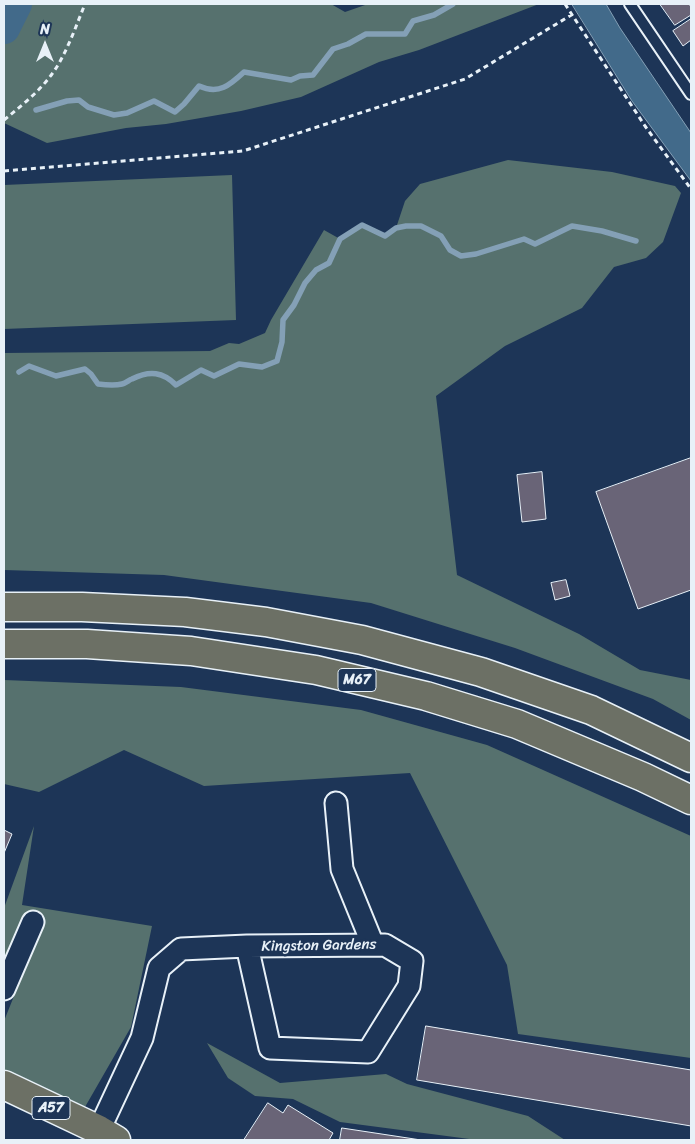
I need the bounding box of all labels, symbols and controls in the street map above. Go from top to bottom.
text: N [40,17,50,42]
north arrow [20,20,70,70]
road number: M67 [338,668,376,692]
street label: Kingston Gardens [261,936,377,956]
road number: A57 [32,1096,70,1120]

